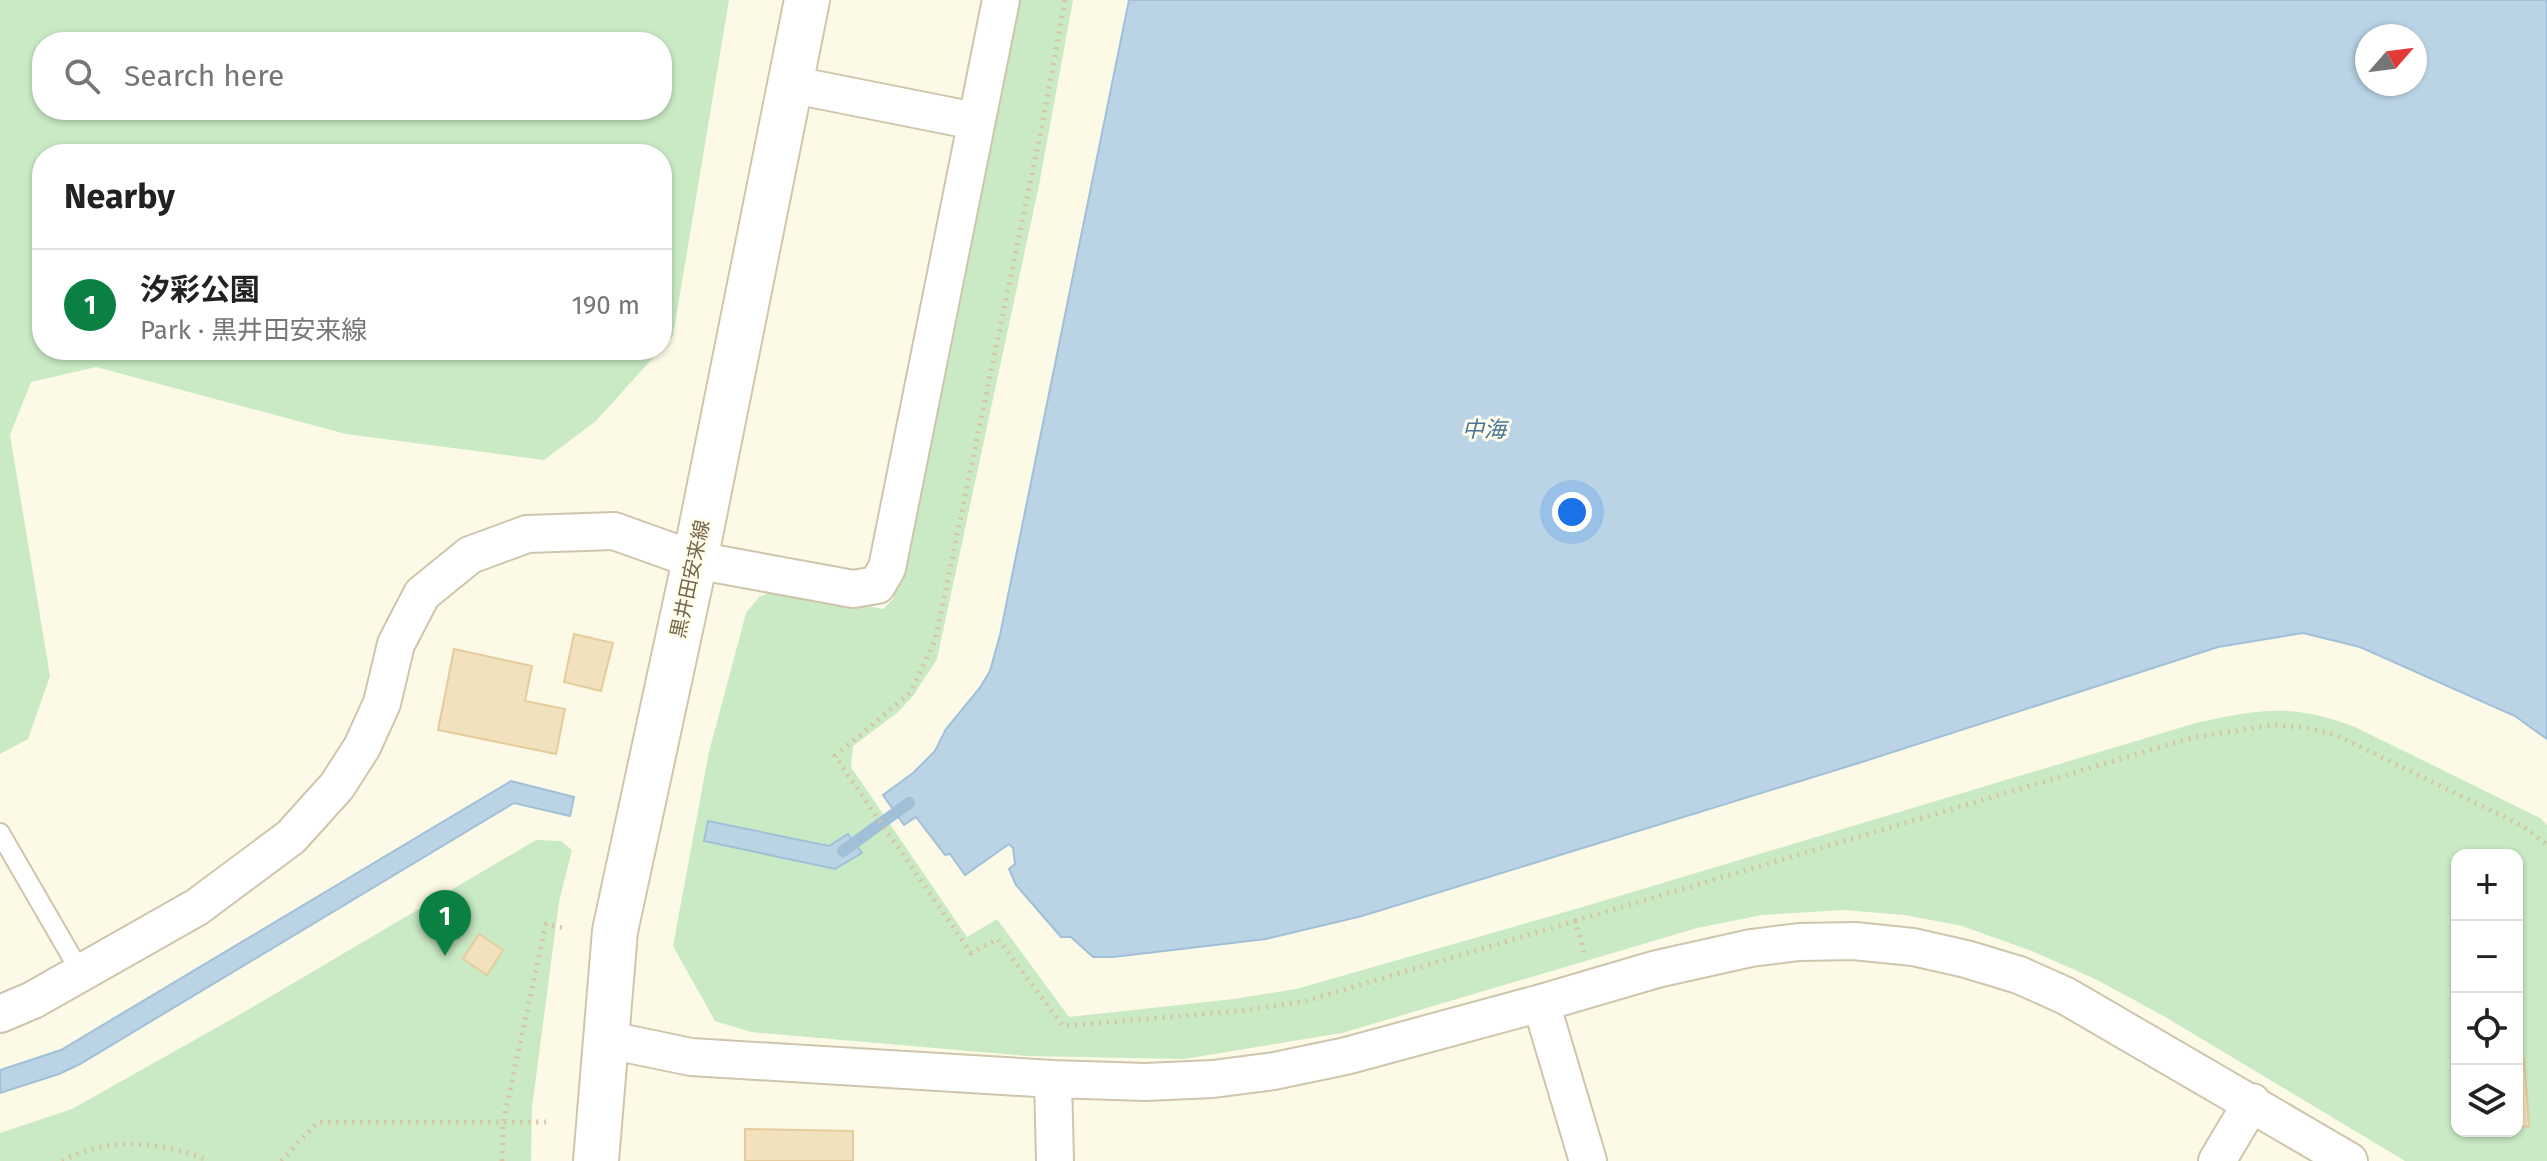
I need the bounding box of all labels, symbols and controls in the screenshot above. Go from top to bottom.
north arrow [2355,24,2427,96]
search box [32,32,672,120]
icon: search [60,54,104,98]
text: Search here [124,58,284,94]
text: Nearby [64,176,175,217]
text: 汐彩公園 [140,272,260,308]
text: 1 [84,290,96,321]
text: 190 m [571,290,640,321]
text: Park · 黒井田安来線 [140,315,367,346]
water label: 中海 [1462,416,1509,443]
your location [1552,492,1592,532]
street label: 黒井田安来線 [666,518,714,640]
map controls [2451,849,2523,1137]
button: + [2451,849,2523,921]
pin: 1 [419,890,471,956]
button: − [2451,921,2523,993]
button: locate [2451,993,2523,1065]
button: layers [2451,1065,2523,1137]

